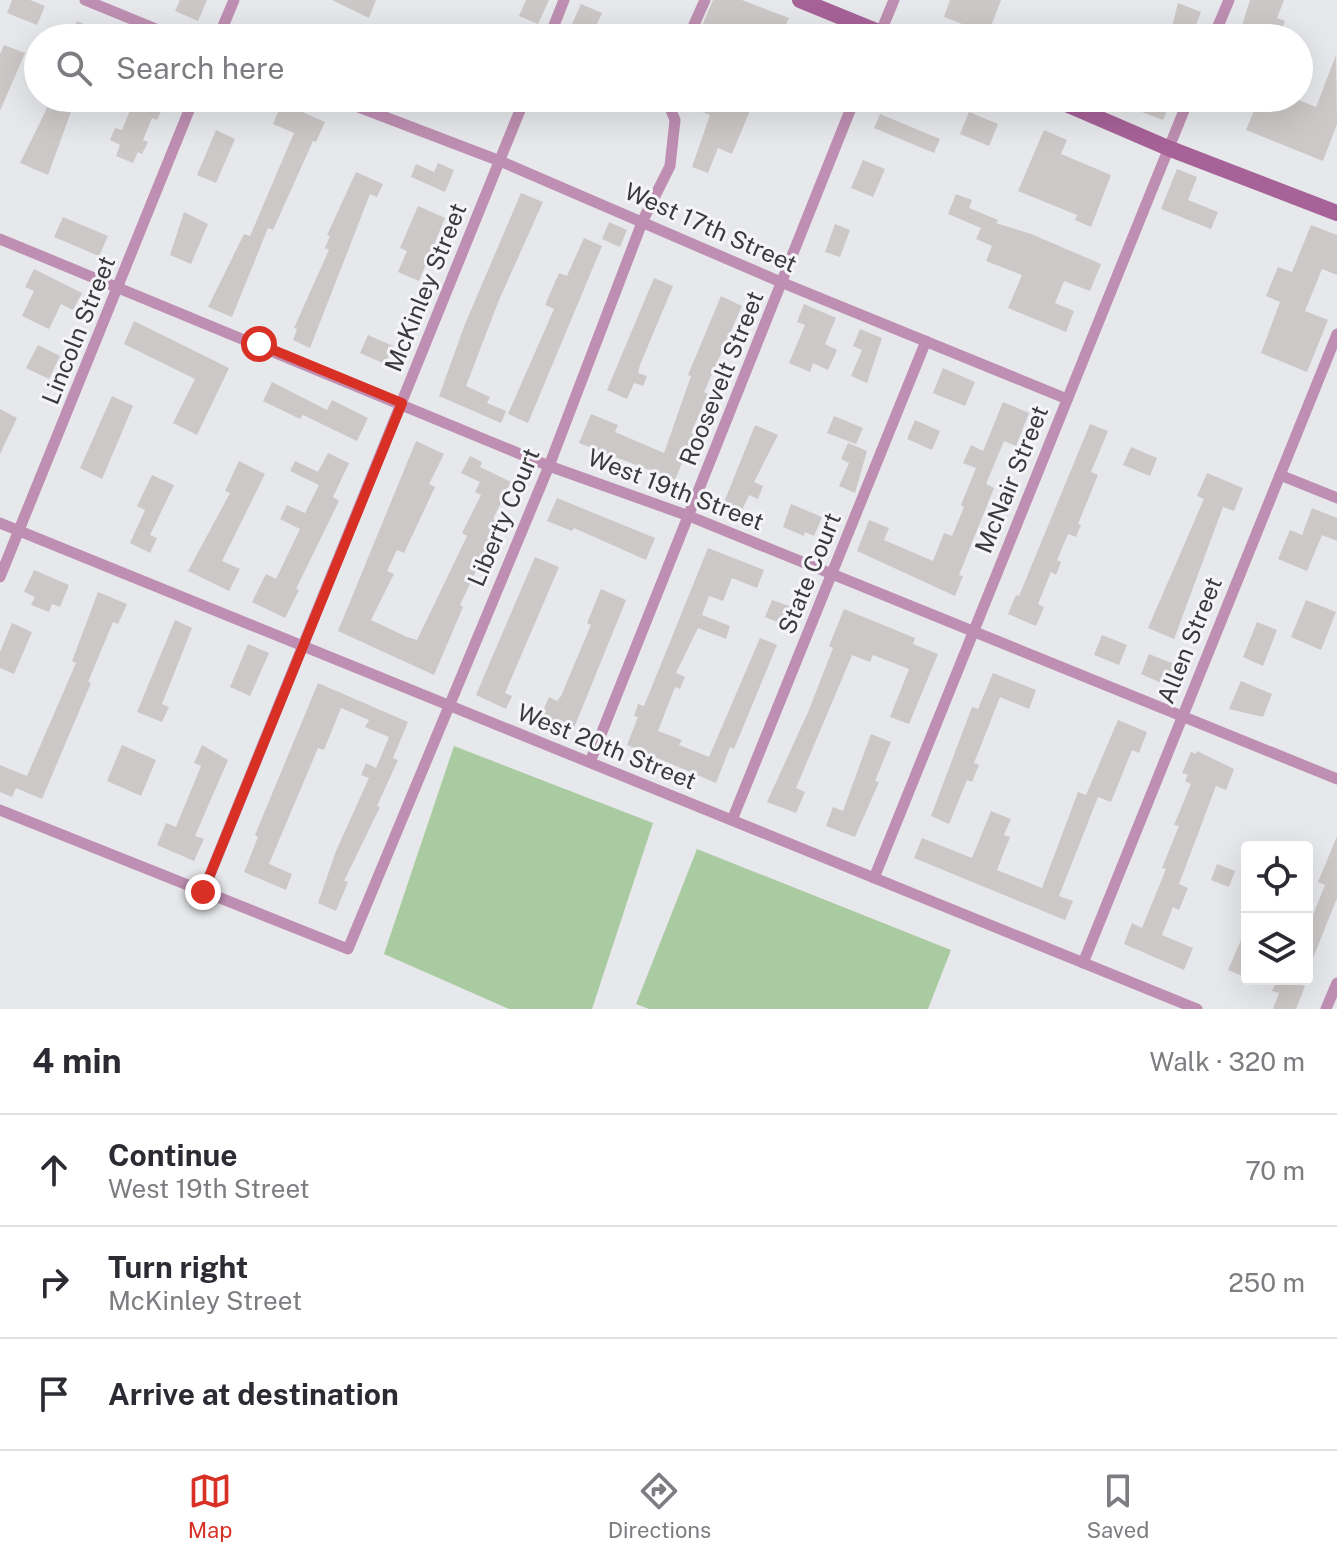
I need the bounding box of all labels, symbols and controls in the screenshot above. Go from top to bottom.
search box [24,24,1313,112]
icon: search [52,46,96,90]
text: Search here [116,50,284,86]
street label: West 17th Street [621,176,801,278]
street label: McKinley Street [378,199,472,375]
street label: Lincoln Street [36,252,120,408]
street label: Roosevelt Street [673,287,769,469]
route start [241,326,277,362]
street label: McNair Street [969,401,1053,557]
street label: West 19th Street [584,443,768,535]
street label: Liberty Court [461,444,545,590]
street label: State Court [772,508,846,638]
street label: Allen Street [1151,573,1227,707]
street label: West 20th Street [513,697,701,795]
map controls [1241,841,1313,985]
button: locate [1241,841,1313,913]
route end [185,874,221,910]
button: layers [1241,913,1313,985]
text: 4 min [32,1041,122,1081]
text: Walk · 320 m [1150,1046,1305,1077]
text: Continue [108,1137,238,1173]
icon: ahead [32,1148,76,1192]
text: 70 m [1245,1155,1305,1186]
text: West 19th Street [108,1173,310,1204]
text: Turn right [108,1249,248,1285]
icon: right [32,1260,76,1304]
text: 250 m [1228,1267,1305,1298]
text: McKinley Street [108,1285,302,1316]
icon: arrive [32,1372,76,1416]
text: Arrive at destination [108,1376,399,1412]
tab: Map [188,1469,232,1543]
tab: Directions [608,1469,711,1543]
tab: Saved [1086,1469,1149,1543]

